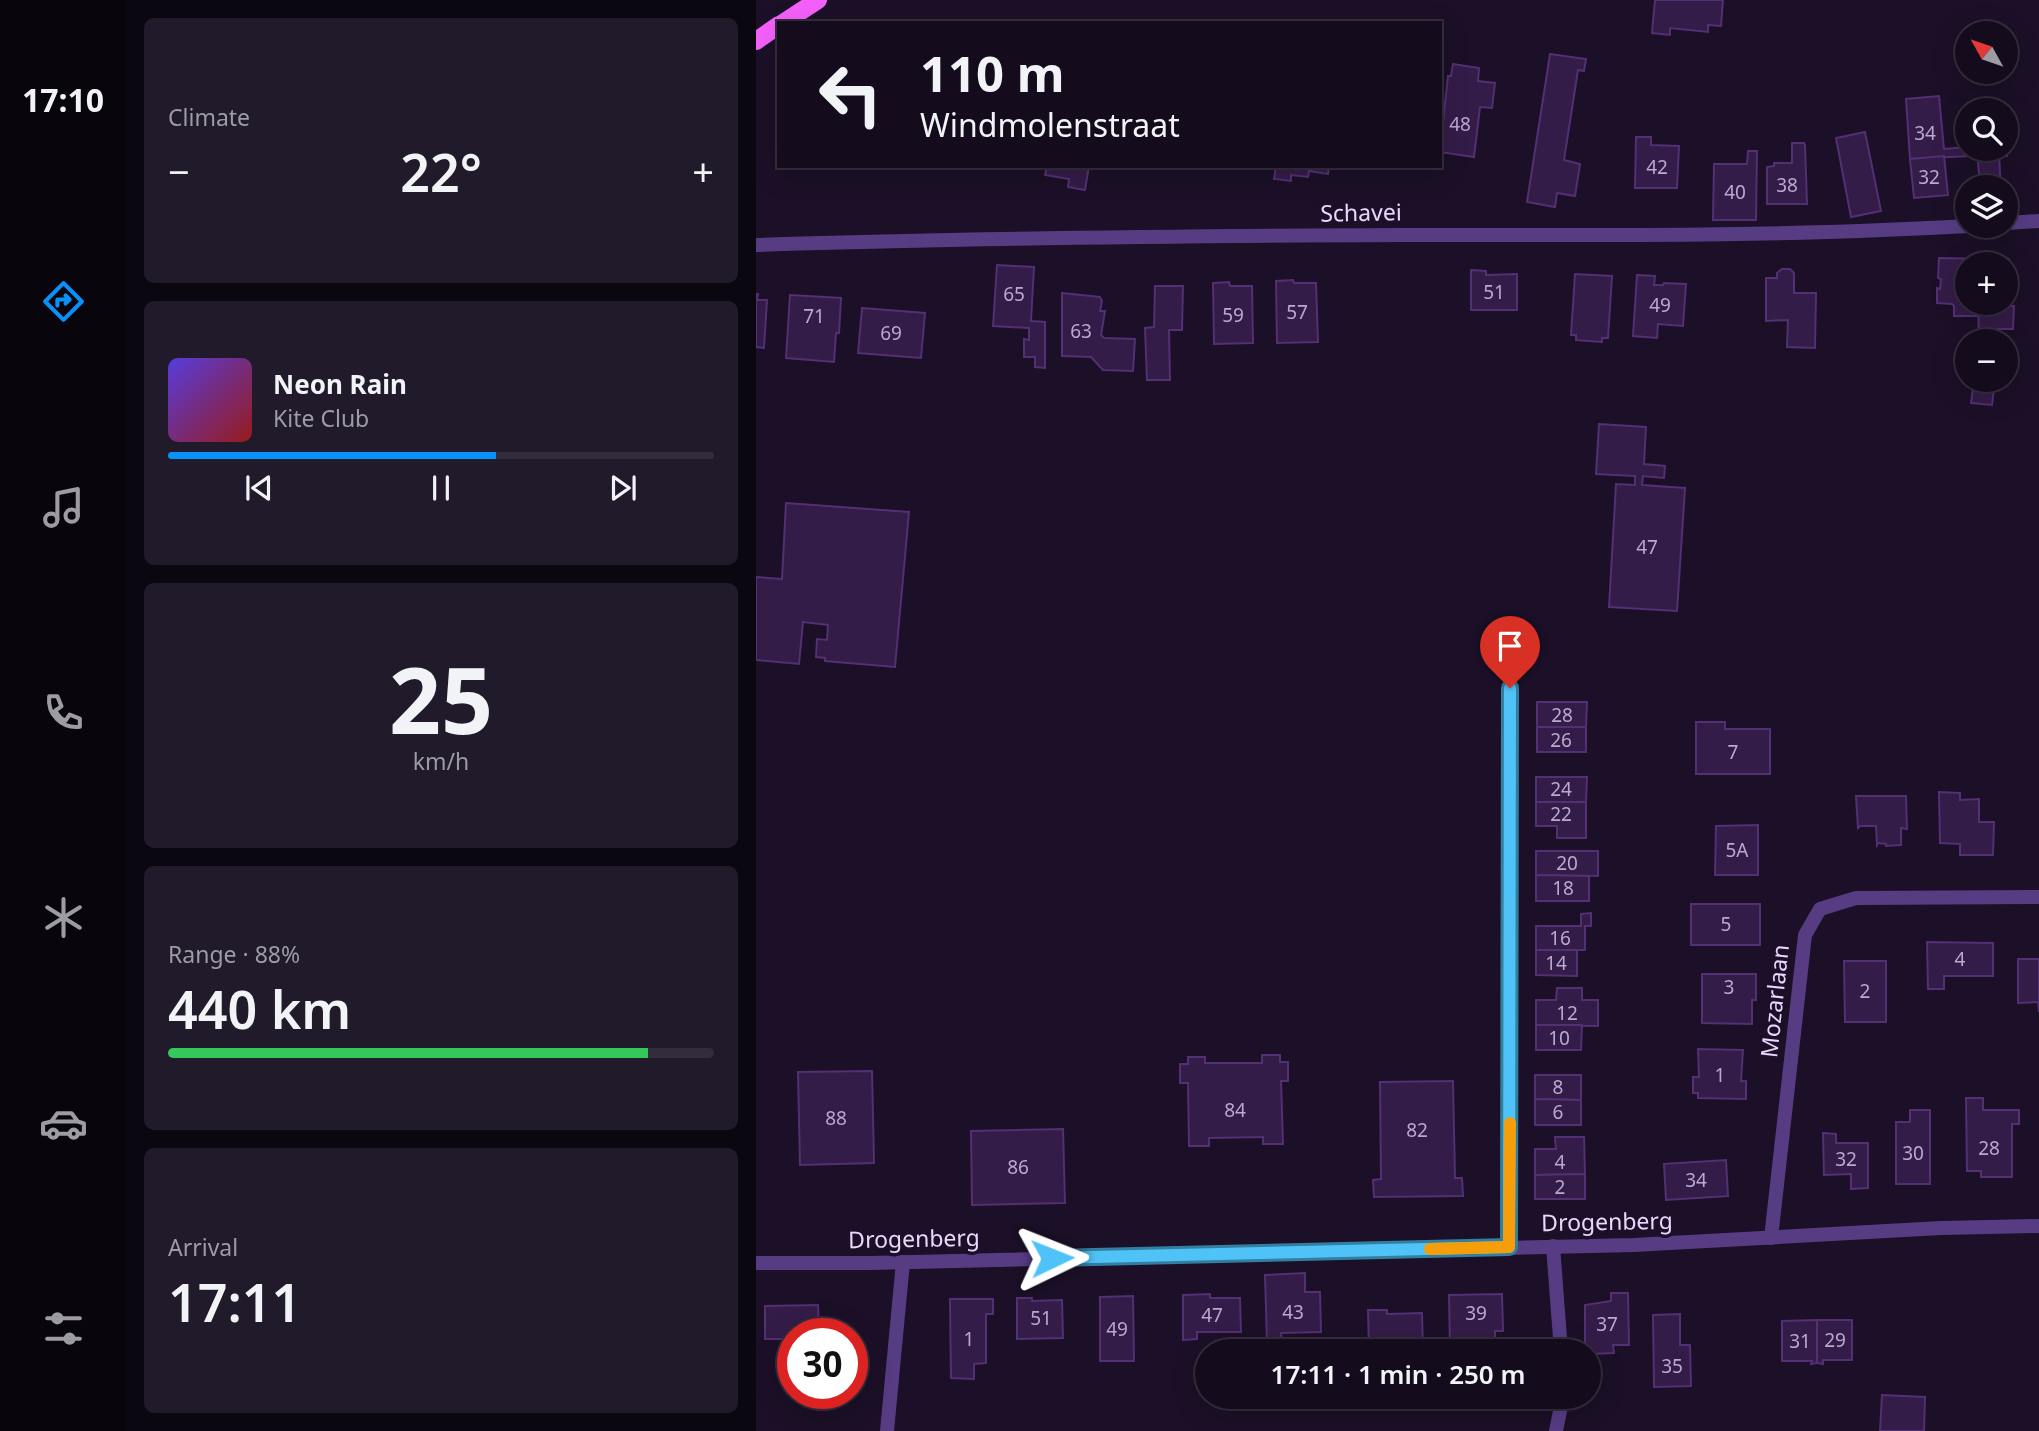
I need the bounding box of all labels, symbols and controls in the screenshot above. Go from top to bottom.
north arrow [1955,21,2018,84]
map controls [1955,21,2018,392]
text: 110 m [920,40,1065,106]
icon: left [805,49,896,140]
text: 17:10 [22,78,104,121]
button: search [1955,98,2018,161]
text: Climate [168,101,250,133]
text: Windmolenstraat [920,103,1180,146]
house number: 48 [1449,111,1471,137]
house number: 34 [1914,120,1936,146]
text: 22° [400,136,482,207]
text: − [168,145,190,197]
text: + [692,145,714,197]
house number: 42 [1646,154,1668,180]
house number: 32 [1918,164,1940,190]
house number: 38 [1776,172,1798,198]
button: layers [1955,175,2018,238]
house number: 40 [1724,179,1746,205]
street label: Schavei [1320,195,1402,229]
button: + [1955,252,2018,315]
icon: directions [39,277,88,326]
house number: 51 [1483,279,1505,305]
house number: 65 [1003,281,1025,307]
house number: 49 [1649,292,1671,318]
house number: 57 [1286,299,1308,325]
house number: 59 [1222,302,1244,328]
house number: 71 [803,303,825,329]
house number: 63 [1070,318,1092,344]
house number: 69 [880,320,902,346]
button: − [1955,329,2018,392]
text: Neon Rain [273,366,407,402]
text: Kite Club [273,402,369,434]
icon: previous [240,469,278,507]
icon: pause [422,469,460,507]
icon: next [604,469,642,507]
icon: music [39,483,88,532]
house number: 47 [1636,534,1658,560]
pin [1480,616,1540,688]
icon: arrive [1491,627,1529,665]
text: 25 [389,637,493,761]
icon: phone [39,688,88,737]
house number: 28 [1551,702,1573,728]
house number: 26 [1550,727,1572,753]
house number: 7 [1728,739,1738,765]
text: km/h [413,745,469,777]
house number: 24 [1550,776,1572,802]
house number: 22 [1550,801,1572,827]
house number: 5A [1725,837,1749,863]
house number: 20 [1556,850,1578,876]
house number: 18 [1552,875,1574,901]
icon: climate [39,893,88,942]
house number: 5 [1721,911,1731,937]
house number: 16 [1549,925,1571,951]
text: Range · 88% [168,938,300,970]
street label: Mozarlaan [1752,943,1796,1059]
house number: 4 [1955,946,1966,972]
house number: 14 [1545,950,1567,976]
text: 440 km [168,973,351,1044]
house number: 3 [1724,974,1734,1000]
house number: 2 [1860,978,1870,1004]
house number: 12 [1556,1000,1578,1026]
house number: 10 [1548,1025,1570,1051]
house number: 1 [1715,1062,1725,1088]
house number: 8 [1553,1074,1563,1100]
house number: 84 [1224,1097,1246,1123]
icon: car [39,1099,88,1148]
house number: 6 [1553,1099,1563,1125]
house number: 88 [825,1105,847,1131]
house number: 82 [1406,1117,1428,1143]
house number: 28 [1978,1135,2000,1161]
house number: 30 [1902,1140,1924,1166]
house number: 32 [1835,1146,1857,1172]
house number: 4 [1555,1149,1566,1175]
house number: 86 [1007,1154,1029,1180]
house number: 34 [1685,1167,1707,1193]
house number: 2 [1555,1174,1565,1200]
street label: Drogenberg [1541,1204,1673,1238]
street label: Drogenberg [848,1221,980,1255]
position arrow [1015,1221,1089,1295]
text: Arrival [168,1231,238,1263]
text: 17:11 [168,1266,301,1337]
house number: 43 [1282,1299,1304,1325]
house number: 39 [1465,1300,1487,1326]
house number: 47 [1201,1302,1223,1328]
icon: filters [39,1304,88,1353]
house number: 51 [1030,1305,1052,1331]
house number: 37 [1596,1311,1618,1337]
house number: 49 [1106,1316,1128,1342]
speed limit sign: 30 [777,1318,868,1409]
house number: 1 [964,1326,974,1352]
house number: 29 [1824,1327,1846,1353]
house number: 31 [1789,1328,1811,1354]
house number: 35 [1661,1353,1683,1379]
text: 17:11 · 1 min · 250 m [1271,1356,1525,1392]

